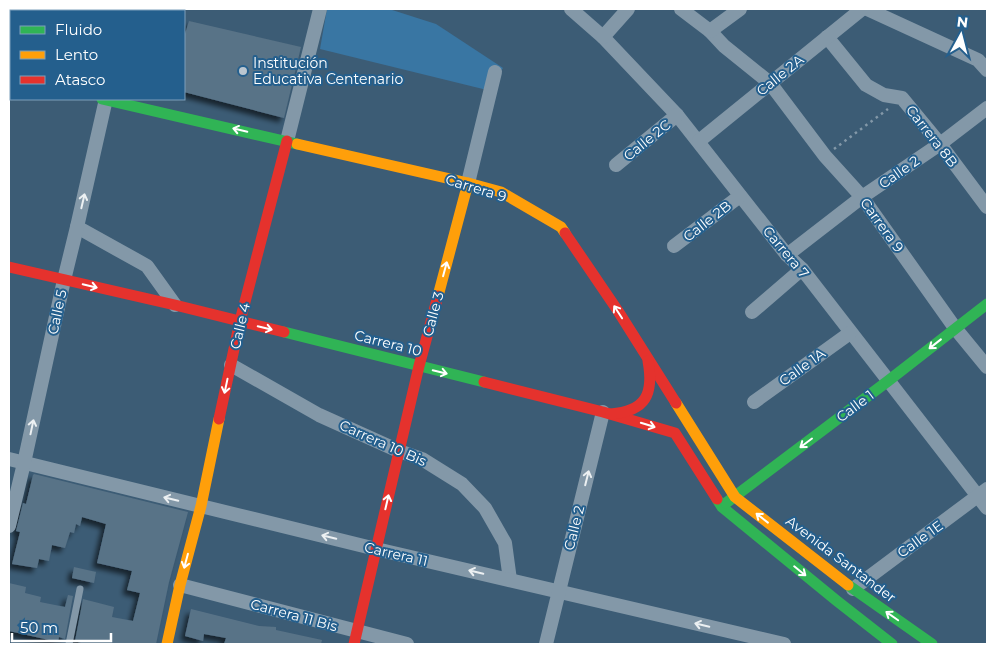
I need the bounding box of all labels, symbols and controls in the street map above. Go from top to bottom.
legend [10,10,185,100]
north arrow [936,10,986,60]
text: N [956,12,969,32]
text: Fluido [55,20,102,39]
text: Lento [55,45,98,64]
street label: Calle 2A [753,50,808,100]
place label: Institución Educativa Centenario [253,54,403,88]
marker: Institución Educativa Centenario [237,65,249,77]
text: Atasco [55,70,105,89]
street label: Carrera 8B [902,101,962,171]
street label: Calle 2C [620,115,674,164]
one-way arrow [232,125,248,134]
street label: Calle 2 [875,151,923,192]
street label: Carrera 9 [443,170,509,206]
one-way arrow [79,193,88,209]
street label: Carrera 9 [856,194,908,256]
street label: Calle 2B [679,197,735,245]
street label: Carrera 7 [759,222,813,282]
one-way arrow [441,261,451,277]
one-way arrow [82,282,98,291]
street label: Calle 5 [43,288,71,336]
street label: Calle 3 [418,290,448,338]
street label: Calle 4 [226,300,254,351]
one-way arrow [613,305,623,319]
one-way arrow [257,323,273,333]
street label: Carrera 10 [352,326,424,360]
one-way arrow [929,339,942,350]
street label: Calle 1A [775,344,829,390]
one-way arrow [431,367,447,377]
one-way arrow [221,378,230,394]
street label: Calle 1 [832,386,878,426]
street label: Carrera 10 Bis [337,416,430,470]
one-way arrow [28,420,37,436]
one-way arrow [640,421,656,431]
one-way arrow [799,438,813,448]
one-way arrow [583,471,592,487]
one-way arrow [163,494,179,503]
one-way arrow [383,494,392,510]
street label: Calle 2 [560,504,588,552]
street label: Avenida Santander [782,512,900,606]
one-way arrow [755,513,769,523]
street label: Calle 1E [894,516,946,562]
one-way arrow [321,532,337,541]
street label: Carrera 11 [363,538,429,570]
one-way arrow [181,553,190,569]
one-way arrow [793,566,806,577]
one-way arrow [468,567,484,576]
street label: Carrera 11 Bis [248,595,340,635]
scale bar [12,610,111,642]
one-way arrow [885,611,899,621]
text: 50 m [20,618,58,637]
one-way arrow [695,620,711,629]

